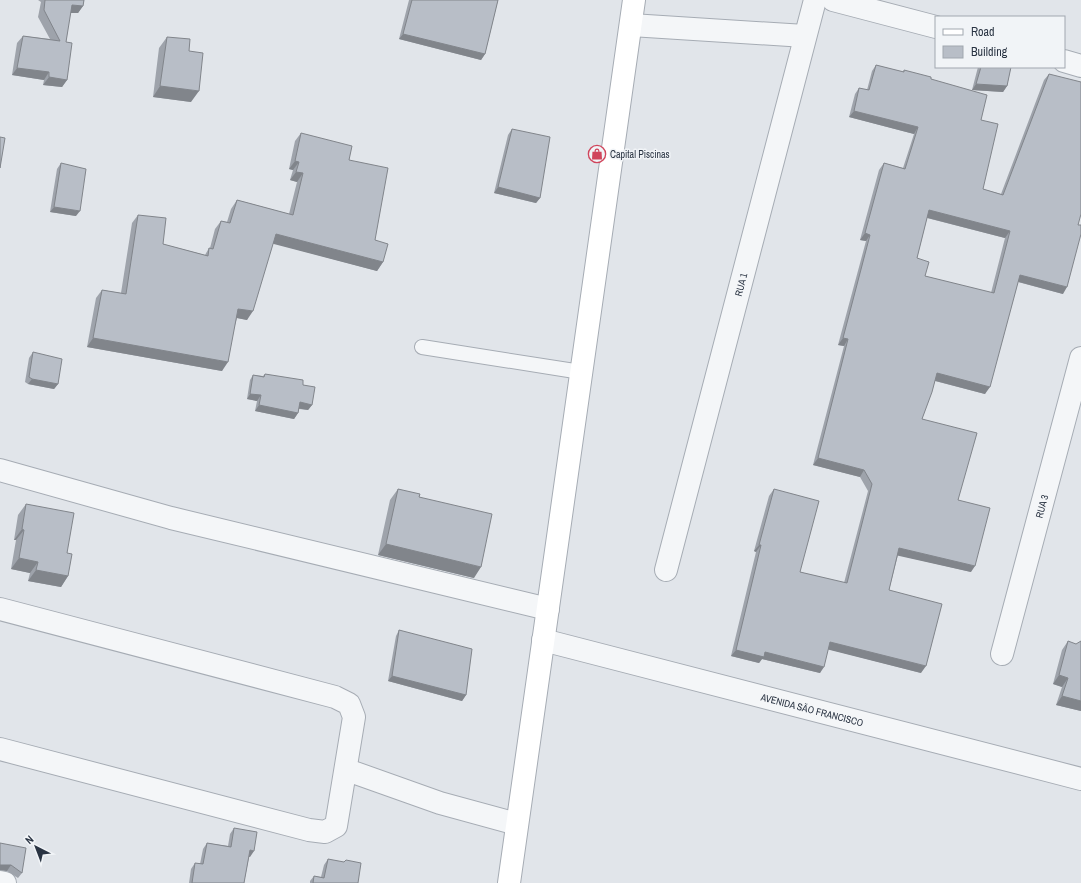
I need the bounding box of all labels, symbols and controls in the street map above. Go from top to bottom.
legend [935,16,1065,68]
text: Road [971,24,995,40]
text: Building [971,44,1008,60]
shop icon: Capital Piscinas [587,144,607,164]
place label: Capital Piscinas [610,148,670,161]
street label: RUA 1 [731,271,750,298]
street label: RUA 3 [1032,493,1051,519]
street label: AVENIDA SÃO FRANCISCO [759,690,865,729]
north arrow [16,827,56,867]
text: N [22,832,36,847]

